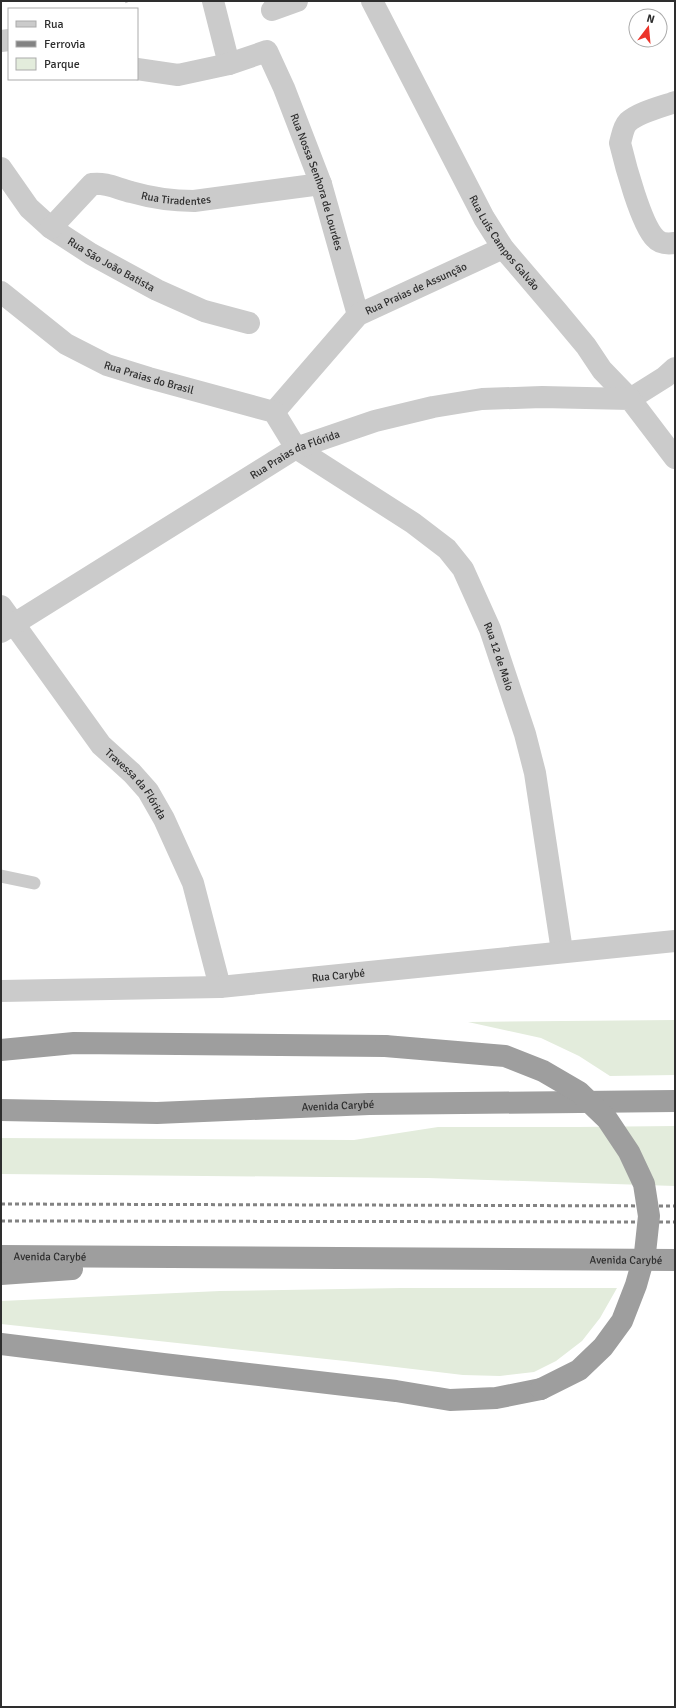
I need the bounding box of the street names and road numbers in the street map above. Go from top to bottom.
street label: Rua Nossa Senhora de Lourdes [287,112,345,252]
street label: Rua Tiradentes [140,189,212,208]
street label: Rua Luís Campos Galvão [466,193,542,293]
street label: Rua São João Batista [65,235,157,295]
street label: Rua Praias de Assunção [363,260,469,318]
street label: Rua Praias do Brasil [102,358,195,397]
street label: Rua Praias da Flórida [248,427,342,482]
street label: Rua 12 de Maio [481,620,516,693]
street label: Travessa da Flórida [102,746,169,822]
street label: Rua Carybé [311,966,366,985]
street label: Avenida Carybé [301,1098,374,1114]
street label: Avenida Carybé [14,1250,86,1264]
street label: Avenida Carybé [590,1253,662,1267]

